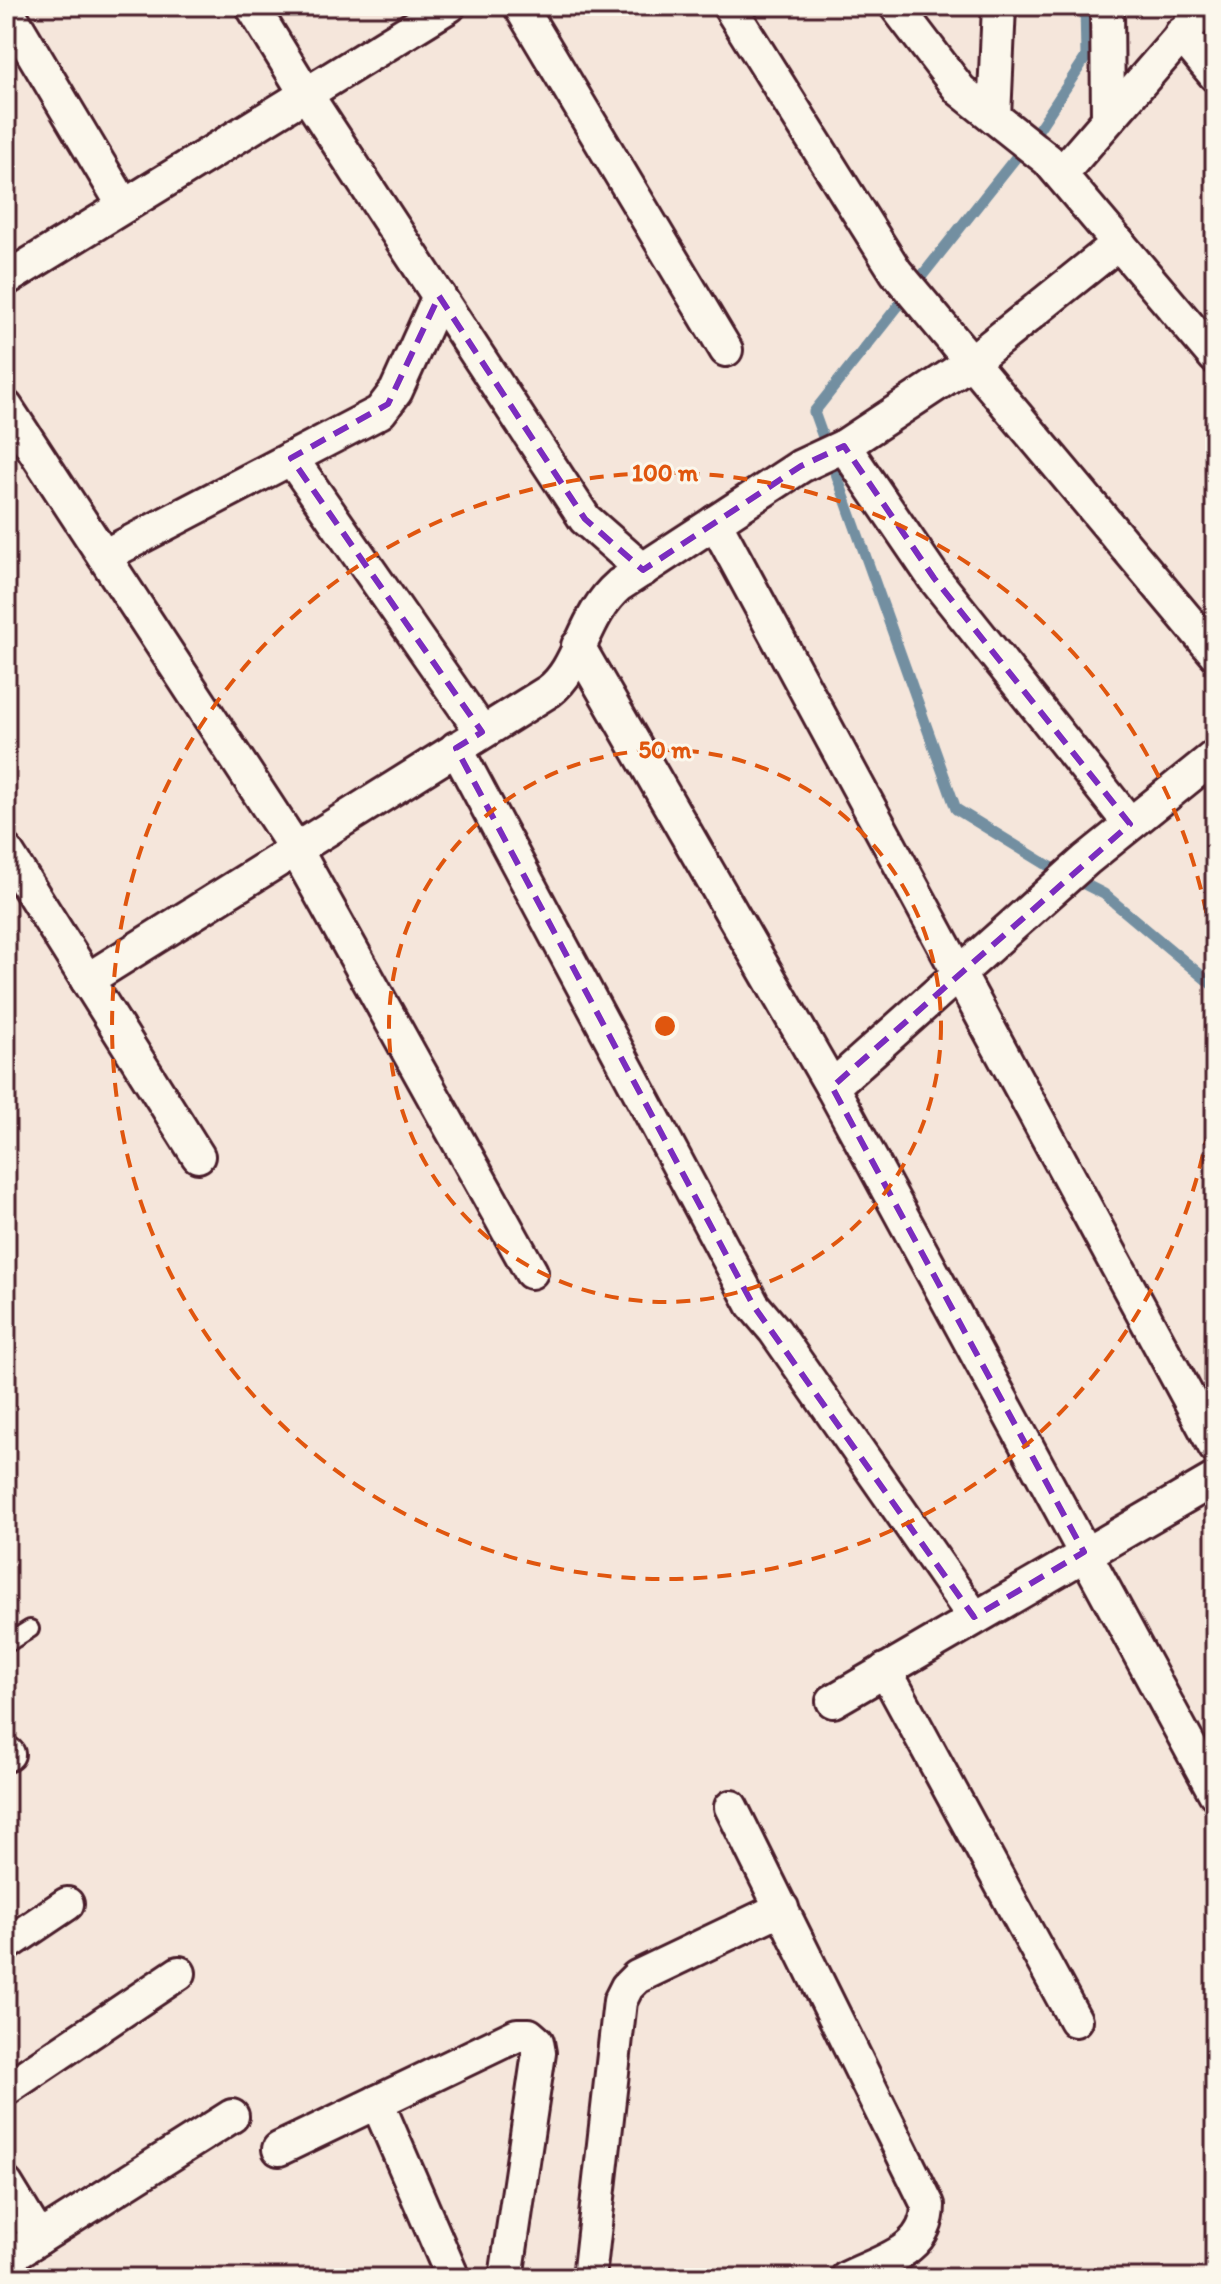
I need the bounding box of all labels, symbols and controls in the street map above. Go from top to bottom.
text: 100 m [632,458,699,487]
text: 50 m [639,735,692,764]
centre of rings [651,1012,679,1040]

